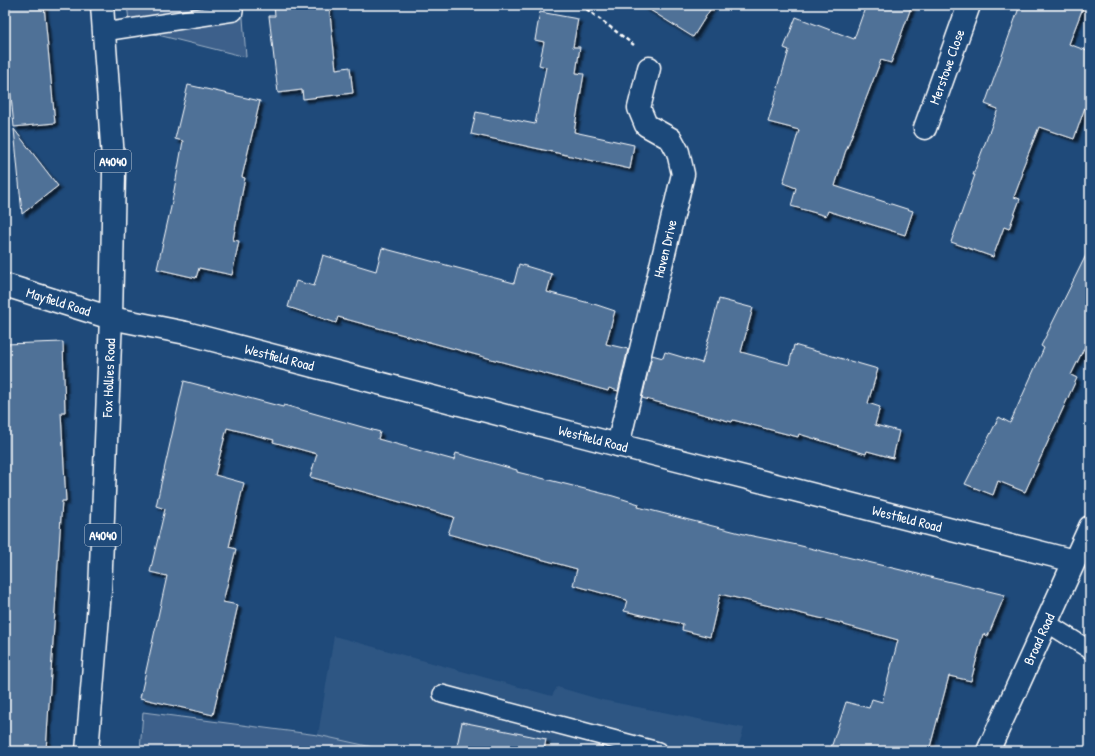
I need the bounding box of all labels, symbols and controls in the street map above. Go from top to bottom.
street label: Merstowe Close [924,26,969,107]
road number: A4040 [95,150,131,172]
street label: Haven Drive [648,217,681,279]
street label: Mayfield Road [24,282,94,320]
street label: Fox Hollies Road [97,337,119,419]
street label: Westfield Road [243,339,317,375]
street label: Westfield Road [556,420,630,456]
street label: Westfield Road [870,500,944,536]
road number: A4040 [85,524,121,546]
street label: Broad Road [1018,609,1059,668]

